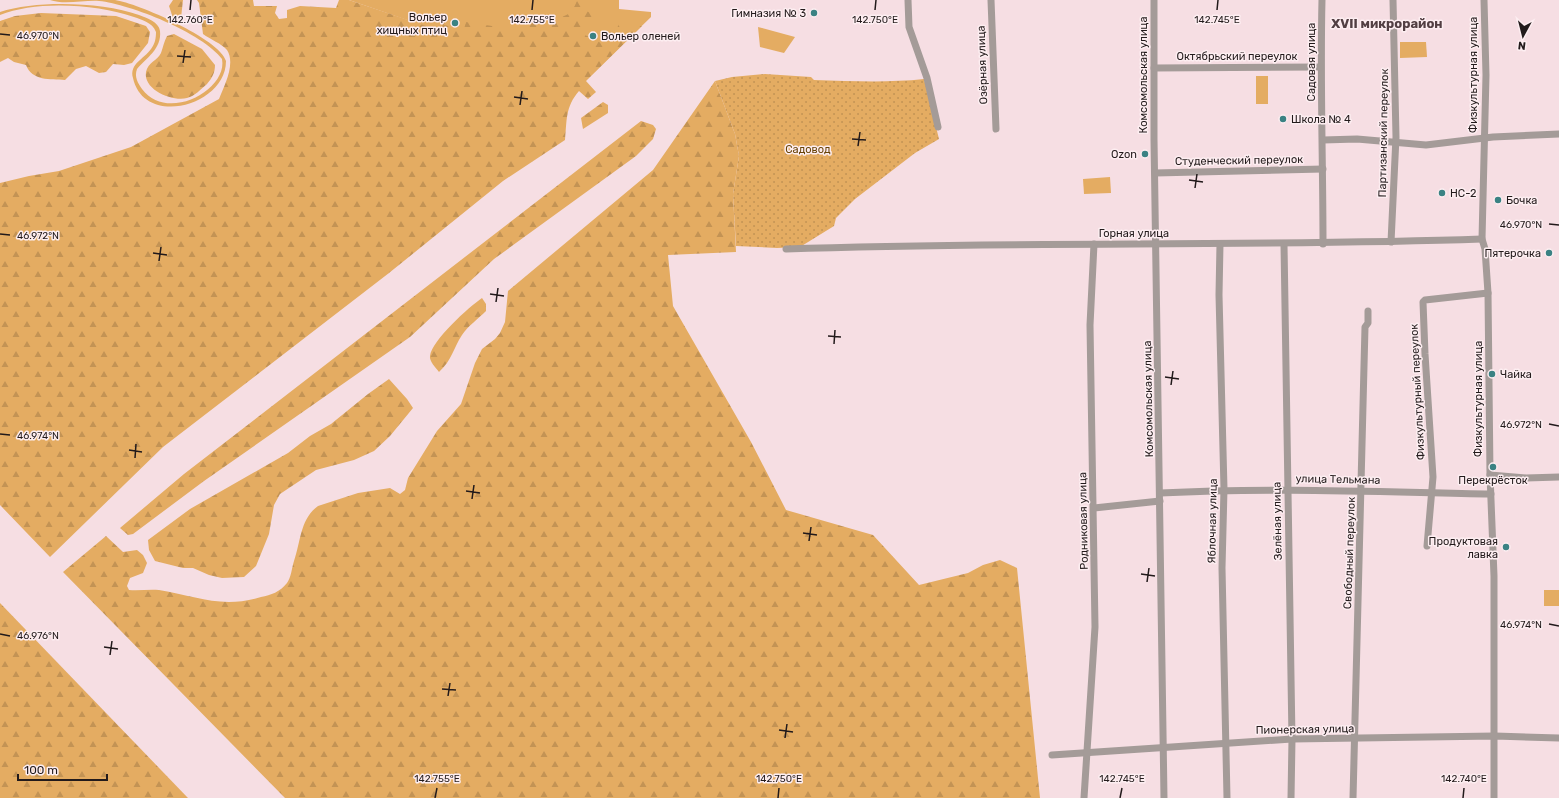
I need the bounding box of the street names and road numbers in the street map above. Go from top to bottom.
street label: Комсомольская улица [1137,17,1150,133]
street label: Физкультурная улица [1467,17,1480,133]
street label: Садовая улица [1305,23,1318,101]
street label: Озёрная улица [975,25,990,105]
street label: Октябрьский переулок [1177,50,1298,63]
street label: Партизанский переулок [1376,68,1391,197]
street label: Студенческий переулок [1175,153,1303,168]
street label: Горная улица [1099,227,1169,240]
street label: Физкультурный переулок [1407,323,1428,461]
street label: Комсомольская улица [1141,340,1156,458]
street label: Физкультурная улица [1472,341,1485,457]
street label: Родниковая улица [1076,472,1091,570]
street label: улица Тельмана [1295,472,1381,487]
street label: Яблочная улица [1205,478,1220,564]
street label: Зелёная улица [1270,482,1285,560]
street label: Свободный переулок [1341,497,1358,609]
street label: Пионерская улица [1256,722,1354,737]

